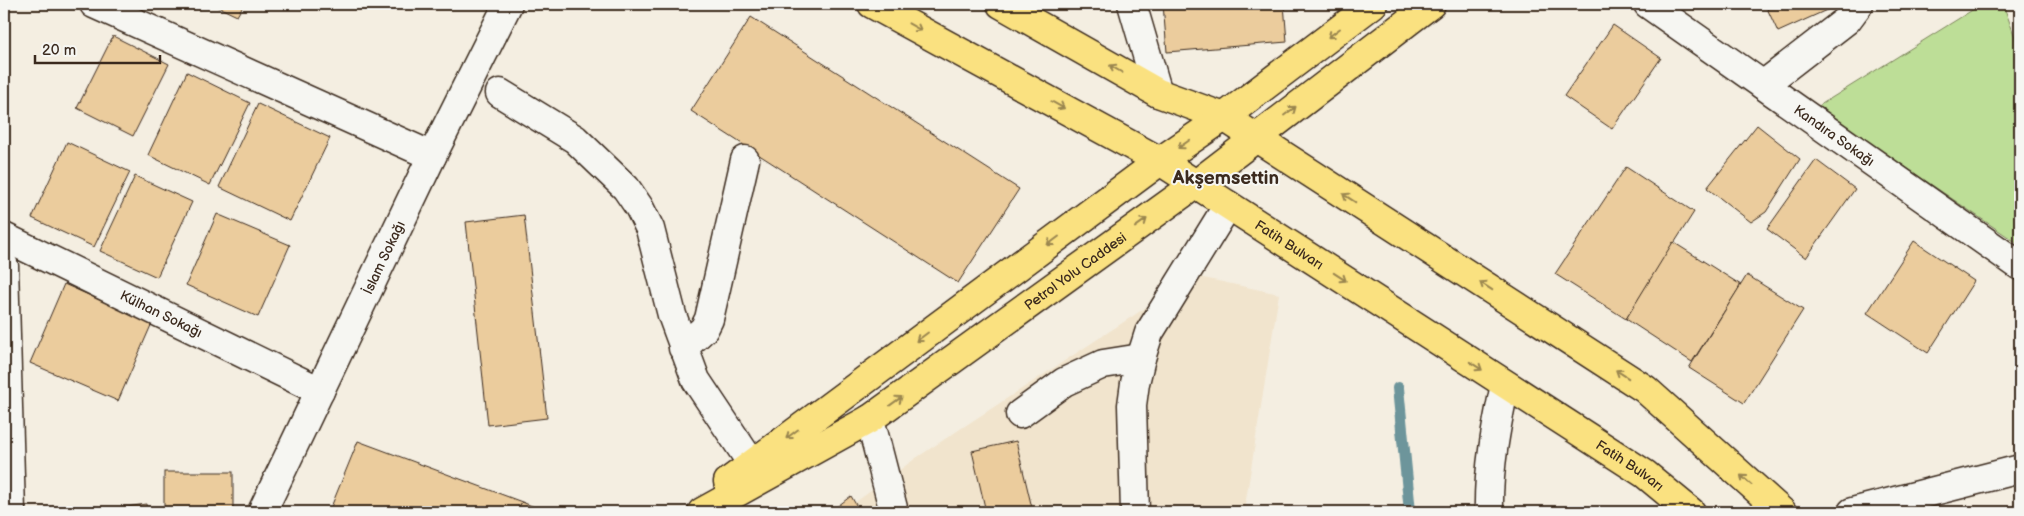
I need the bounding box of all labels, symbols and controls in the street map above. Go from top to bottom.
one-way arrow [907,23,922,32]
one-way arrow [1327,28,1341,38]
scale bar [35,32,160,64]
text: 20 m [42,41,76,60]
one-way arrow [1109,63,1123,73]
one-way arrow [1050,100,1065,110]
street label: Kandıra Sokağı [1791,101,1878,170]
one-way arrow [1283,106,1296,117]
one-way arrow [1177,139,1191,149]
district label: Akşemsettin [1172,167,1279,190]
one-way arrow [1343,192,1357,202]
street label: Fatih Bulvarı [1252,217,1327,273]
street label: İslam Sokağı [358,218,409,297]
one-way arrow [1134,218,1147,229]
street label: Petrol Yolu Caddesi [1021,229,1130,314]
one-way arrow [1047,235,1060,246]
one-way arrow [1332,272,1346,282]
one-way arrow [1479,281,1493,291]
street label: Külhan Sokağı [117,287,205,341]
one-way arrow [916,332,929,343]
one-way arrow [1469,360,1483,371]
one-way arrow [1615,369,1629,380]
one-way arrow [889,396,903,406]
one-way arrow [786,429,799,440]
street label: Fatih Bulvarı [1593,437,1667,495]
one-way arrow [1739,474,1752,486]

